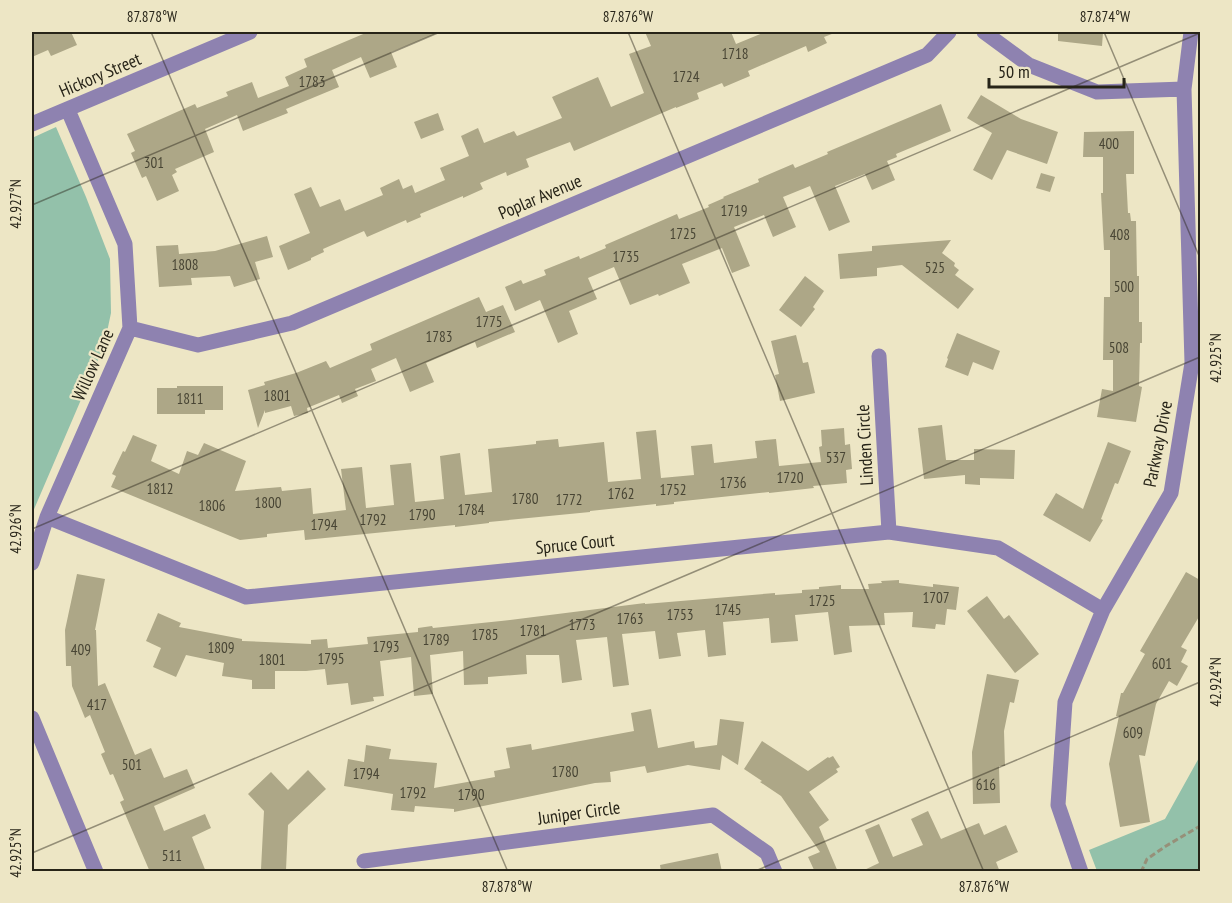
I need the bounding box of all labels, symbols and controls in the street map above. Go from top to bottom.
text: 87.878°W [127,7,177,26]
text: 87.876°W [603,7,653,26]
text: 87.874°W [1080,7,1130,26]
house number: 1718 [721,44,749,63]
street label: Hickory Street [55,47,144,102]
scale bar [989,51,1124,89]
text: 50 m [998,60,1030,83]
house number: 1724 [672,67,700,86]
house number: 1783 [298,72,326,91]
house number: 400 [1099,134,1119,153]
house number: 301 [144,153,164,172]
street label: Poplar Avenue [495,169,585,224]
text: 42.927°N [6,179,25,229]
house number: 1719 [720,201,748,220]
house number: 1725 [669,224,697,243]
house number: 408 [1110,225,1130,244]
house number: 1735 [612,247,640,266]
house number: 1808 [171,255,199,274]
house number: 525 [925,258,945,277]
house number: 500 [1114,277,1134,296]
house number: 1775 [475,312,503,331]
street label: Willow Lane [67,325,118,404]
house number: 1783 [425,327,453,346]
text: 42.925°N [1206,333,1225,383]
house number: 508 [1109,338,1129,357]
house number: 1801 [263,386,291,405]
house number: 1811 [176,389,204,408]
street label: Parkway Drive [1138,399,1177,489]
street label: Linden Circle [851,404,878,486]
house number: 537 [826,448,846,467]
house number: 1720 [776,468,804,487]
house number: 1736 [719,473,747,492]
house number: 1812 [146,479,174,498]
house number: 1752 [659,480,687,499]
house number: 1762 [607,484,635,503]
house number: 1780 [511,489,539,508]
house number: 1772 [555,490,583,509]
house number: 1800 [254,493,282,512]
house number: 1806 [198,496,226,515]
house number: 1784 [457,500,485,519]
text: 42.926°N [6,504,25,554]
house number: 1790 [408,505,436,524]
house number: 1792 [359,510,387,529]
house number: 1794 [310,515,338,534]
street label: Spruce Court [534,528,616,559]
house number: 1707 [922,588,950,607]
house number: 1725 [808,591,836,610]
house number: 1745 [714,600,742,619]
house number: 1753 [666,605,694,624]
house number: 1763 [616,609,644,628]
house number: 1773 [568,615,596,634]
house number: 1781 [519,621,547,640]
house number: 1785 [471,625,499,644]
house number: 1789 [422,630,450,649]
house number: 1793 [372,637,400,656]
house number: 1809 [207,638,235,657]
house number: 409 [71,640,91,659]
house number: 1795 [317,649,345,668]
house number: 1801 [258,650,286,669]
house number: 601 [1152,654,1172,673]
text: 42.924°N [1206,657,1225,707]
house number: 417 [87,695,107,714]
house number: 609 [1123,723,1143,742]
house number: 501 [122,755,142,774]
house number: 1780 [551,762,579,781]
house number: 1794 [352,764,380,783]
house number: 616 [976,775,996,794]
house number: 1792 [399,783,427,802]
house number: 1790 [457,785,485,804]
street label: Juniper Circle [535,795,622,830]
text: 42.925°N [6,828,25,878]
house number: 511 [162,846,182,865]
text: 87.878°W [482,877,532,896]
text: 87.876°W [959,877,1009,896]

